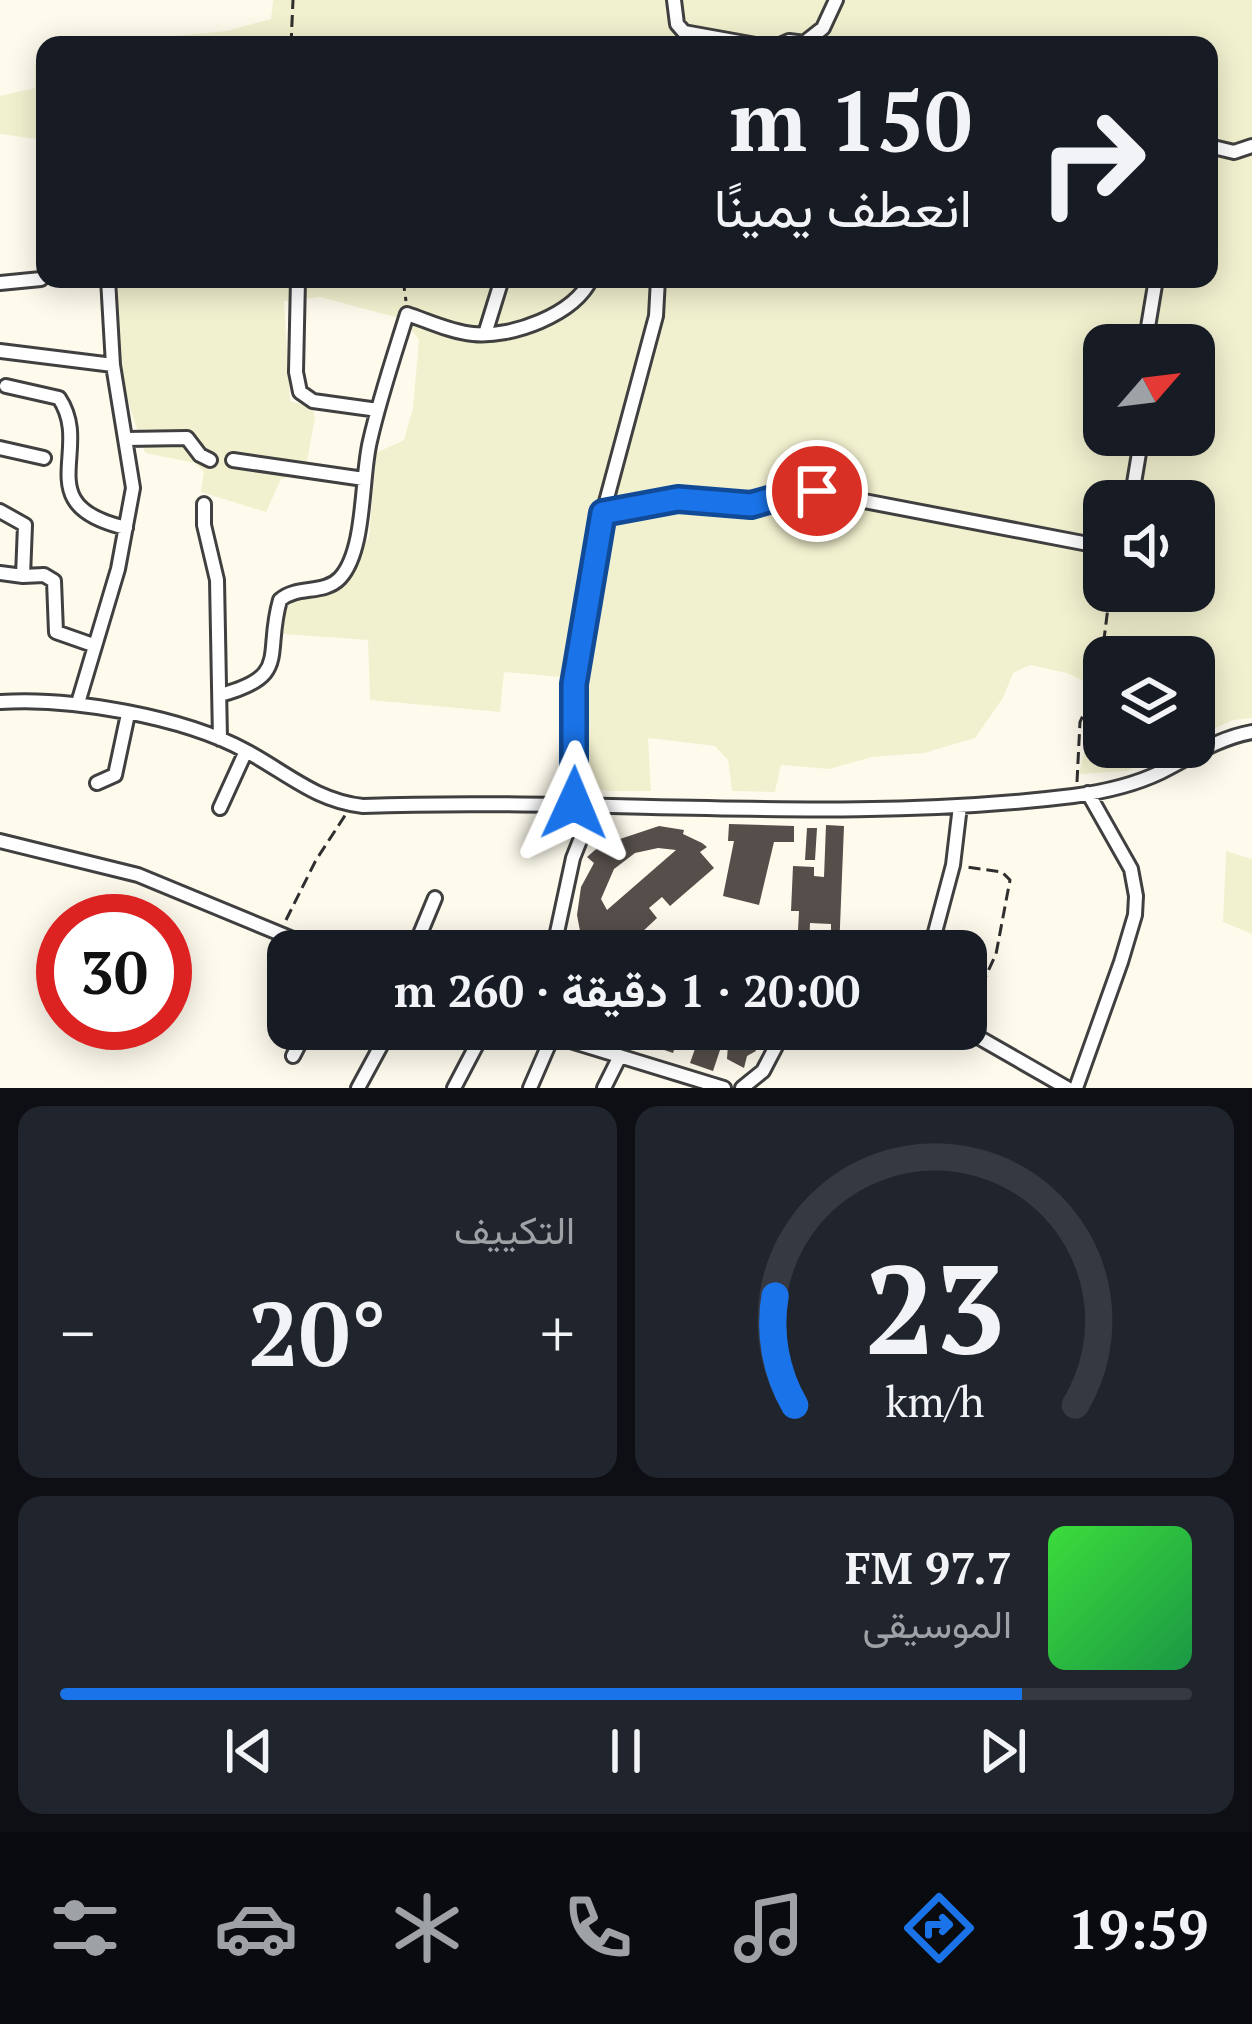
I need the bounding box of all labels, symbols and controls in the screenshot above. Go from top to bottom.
text: 150 m [729,64,972,175]
icon: right [1014,84,1170,240]
text: انعطف يمينًا [714,171,972,242]
north arrow [1083,324,1215,456]
map controls [1083,324,1215,768]
pin [766,440,868,542]
icon: arrive [784,458,850,524]
button: sound [1083,480,1215,612]
button: layers [1083,636,1215,768]
position arrow [511,740,637,866]
speed limit sign: 30 [36,894,192,1050]
text: 20:00 · 1 دقيقة · 260 m [394,960,860,1020]
text: التكييف [454,1203,575,1255]
text: 23 [864,1224,1005,1390]
text: 20° [248,1272,387,1392]
text: − [60,1288,95,1376]
text: + [540,1288,575,1376]
text: km/h [885,1372,984,1429]
text: 97.7 FM [845,1537,1012,1597]
text: الموسيقى [862,1597,1012,1649]
icon: previous [216,1718,282,1784]
icon: pause [593,1718,659,1784]
icon: next [970,1718,1036,1784]
icon: filters [43,1886,127,1970]
icon: car [214,1886,298,1970]
icon: climate [385,1886,469,1970]
icon: phone [556,1886,640,1970]
icon: music [727,1886,811,1970]
icon: directions [897,1886,981,1970]
text: 19:59 [1068,1893,1209,1964]

